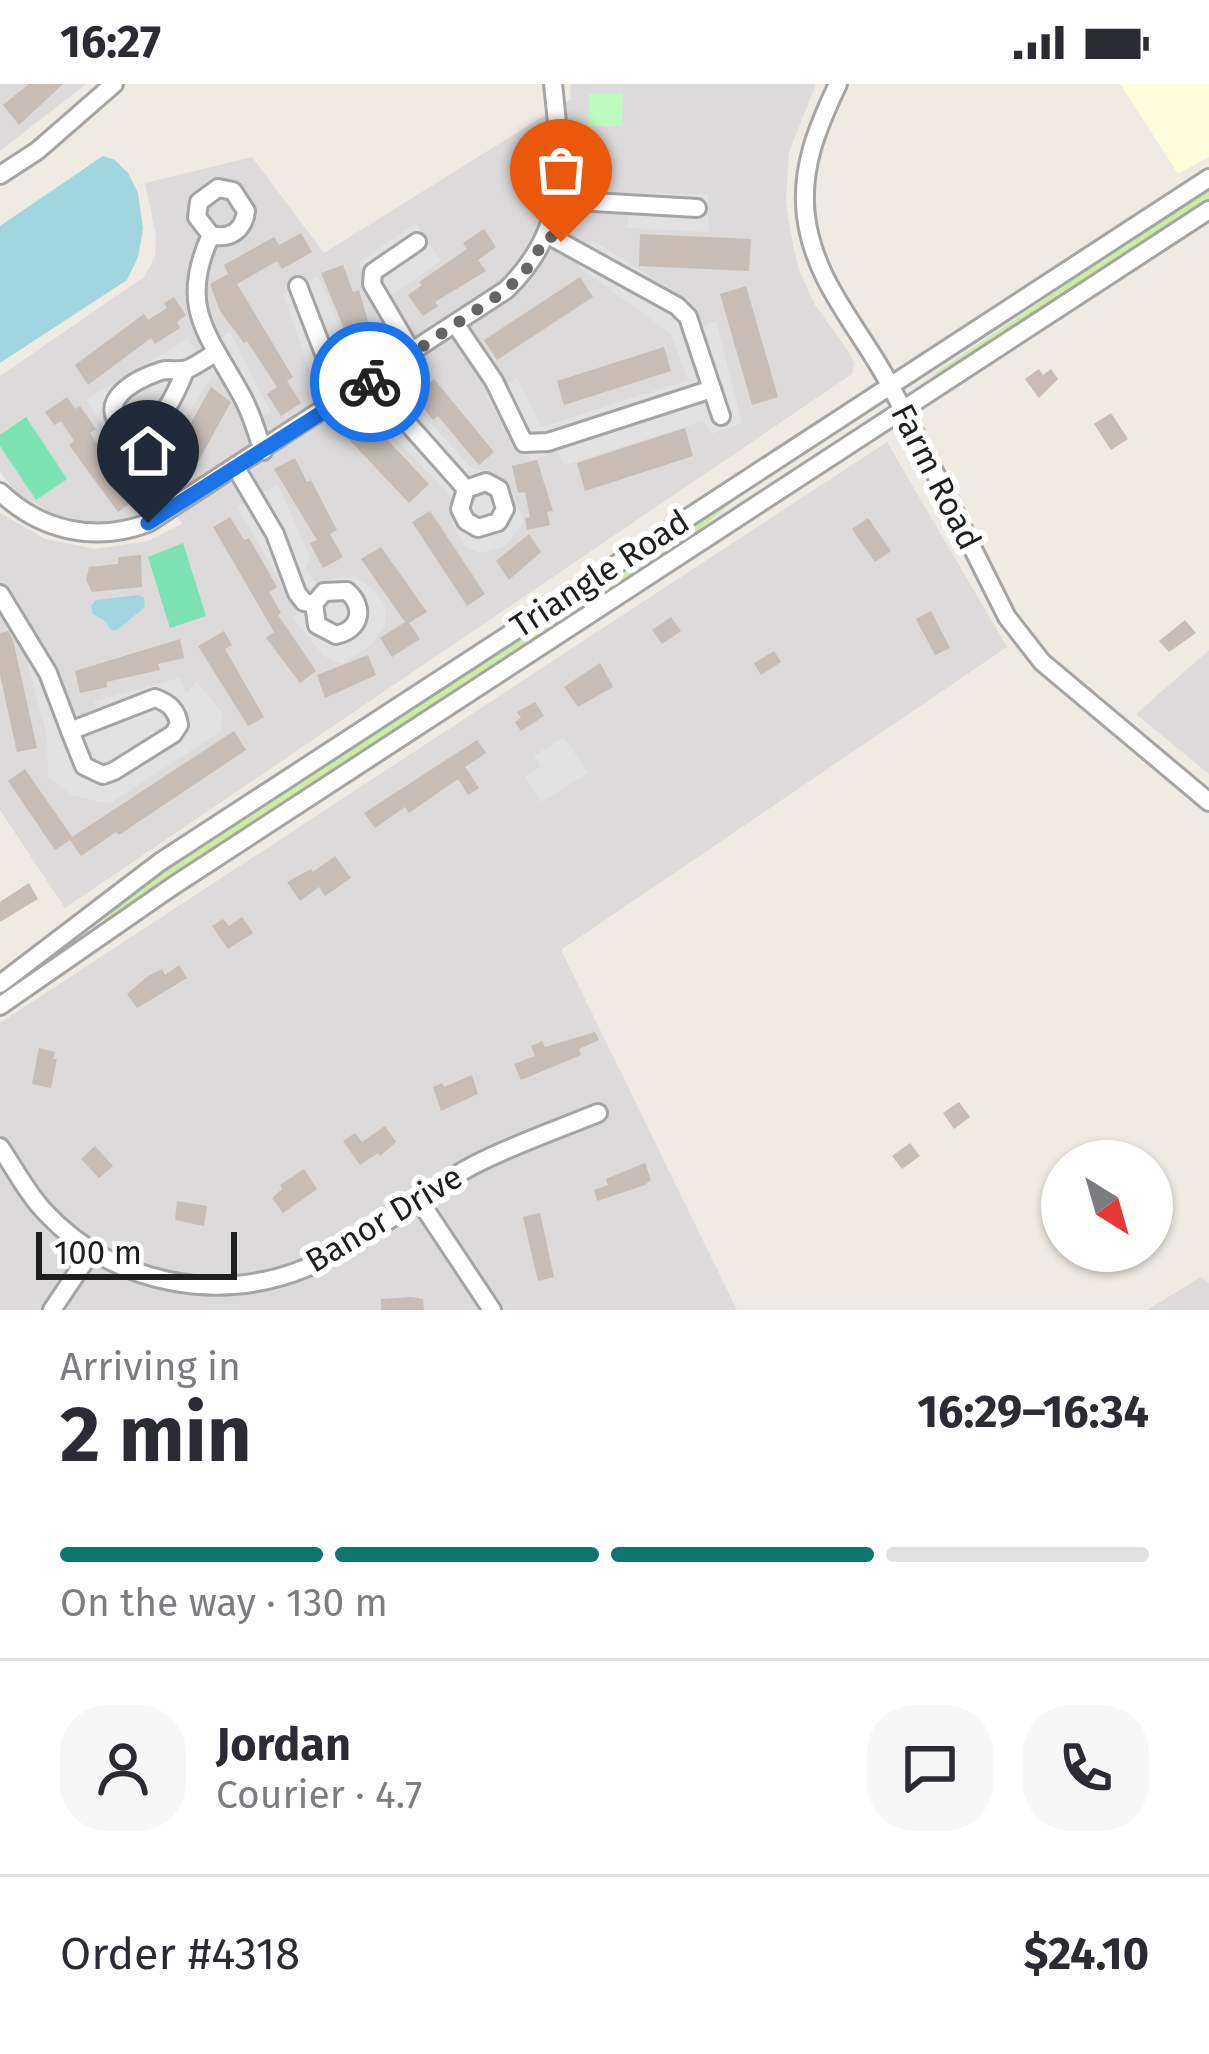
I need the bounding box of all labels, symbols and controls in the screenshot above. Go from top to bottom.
text: 16:27 [60,15,161,69]
pin [510,119,612,242]
icon: bag [528,137,594,203]
courier [310,322,430,442]
icon: bike [337,349,403,415]
street label: Farm Road [882,398,990,556]
pin [97,400,199,523]
icon: home [115,418,181,484]
street label: Triangle Road [503,501,697,647]
north arrow [1041,1140,1173,1272]
map controls [1041,1140,1173,1272]
street label: Banor Drive [298,1157,470,1281]
scale bar [36,1226,237,1279]
text: 100 m [54,1233,142,1273]
text: Arriving in [60,1344,241,1390]
text: 16:29–16:34 [917,1385,1149,1439]
text: 2 min [60,1388,252,1482]
text: On the way · 130 m [60,1580,388,1626]
button: person [60,1705,186,1831]
button: chat [867,1705,993,1831]
button: phone [1023,1705,1149,1831]
text: Jordan [216,1718,351,1772]
text: Courier · 4.7 [216,1772,422,1818]
text: Order #4318 [60,1927,300,1981]
text: $24.10 [1024,1927,1149,1981]

